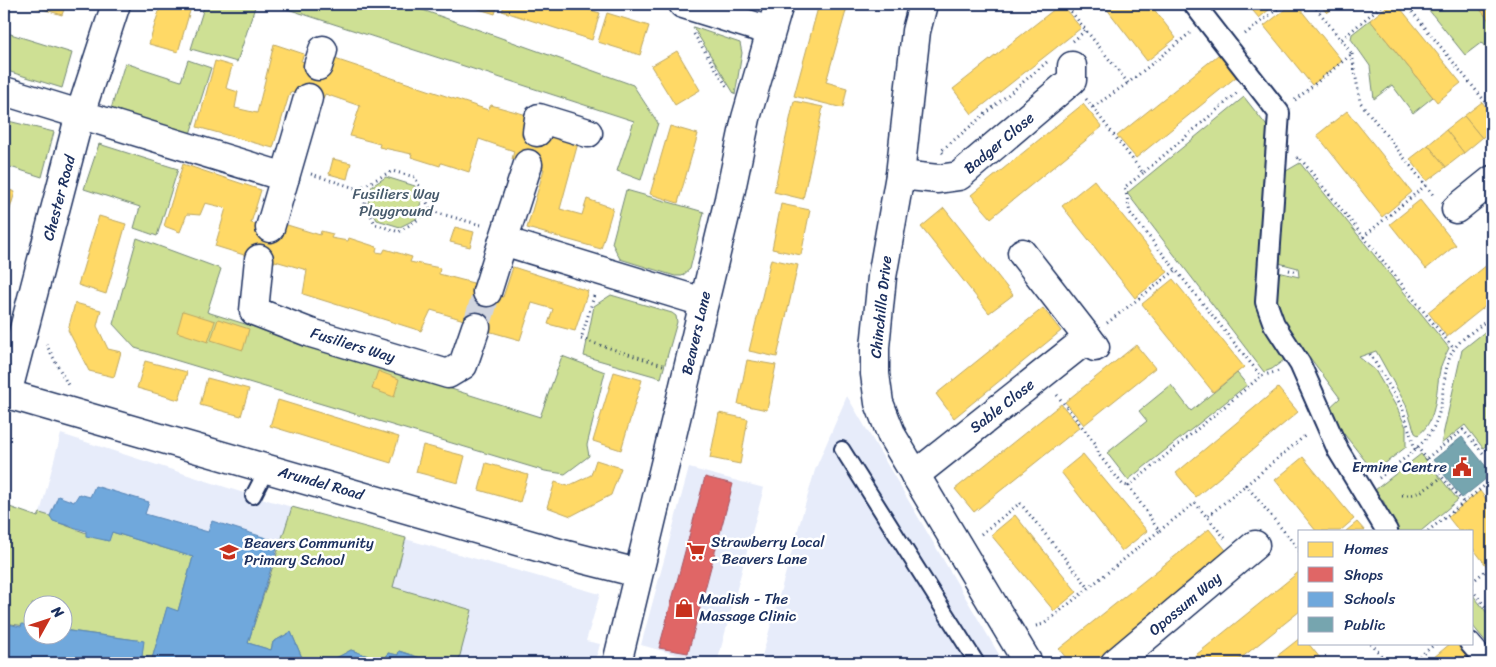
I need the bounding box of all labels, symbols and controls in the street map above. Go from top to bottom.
street label: Badger Close [958,105,1040,181]
street label: Chester Road [35,151,83,244]
park label: Fusiliers Way Playground [352,181,440,224]
street label: Chinchilla Drive [863,254,899,360]
street label: Beavers Lane [674,288,718,378]
street label: Fusiliers Way [307,320,399,370]
street label: Sable Close [964,372,1040,440]
place label: Ermine Centre [1352,454,1447,480]
public building icon: Ermine Centre [1451,456,1473,478]
street label: Arundel Road [274,458,368,508]
place label: Strawberry Local - Beavers Lane [711,529,825,572]
place label: Beavers Community Primary School [244,530,374,573]
legend [1298,530,1474,644]
text: Homes [1344,536,1388,562]
supermarket icon: Strawberry Local - Beavers Lane [685,540,707,562]
school or university icon: Beavers Community Primary School [218,541,240,563]
text: Shops [1344,562,1384,588]
street label: Opossum Way [1143,565,1227,642]
place label: Maalish - The Massage Clinic [699,586,797,629]
text: Schools [1344,586,1395,612]
north arrow [22,594,72,644]
shop icon: Maalish - The Massage Clinic [673,597,695,619]
text: N [44,599,70,624]
text: Public [1344,612,1386,638]

